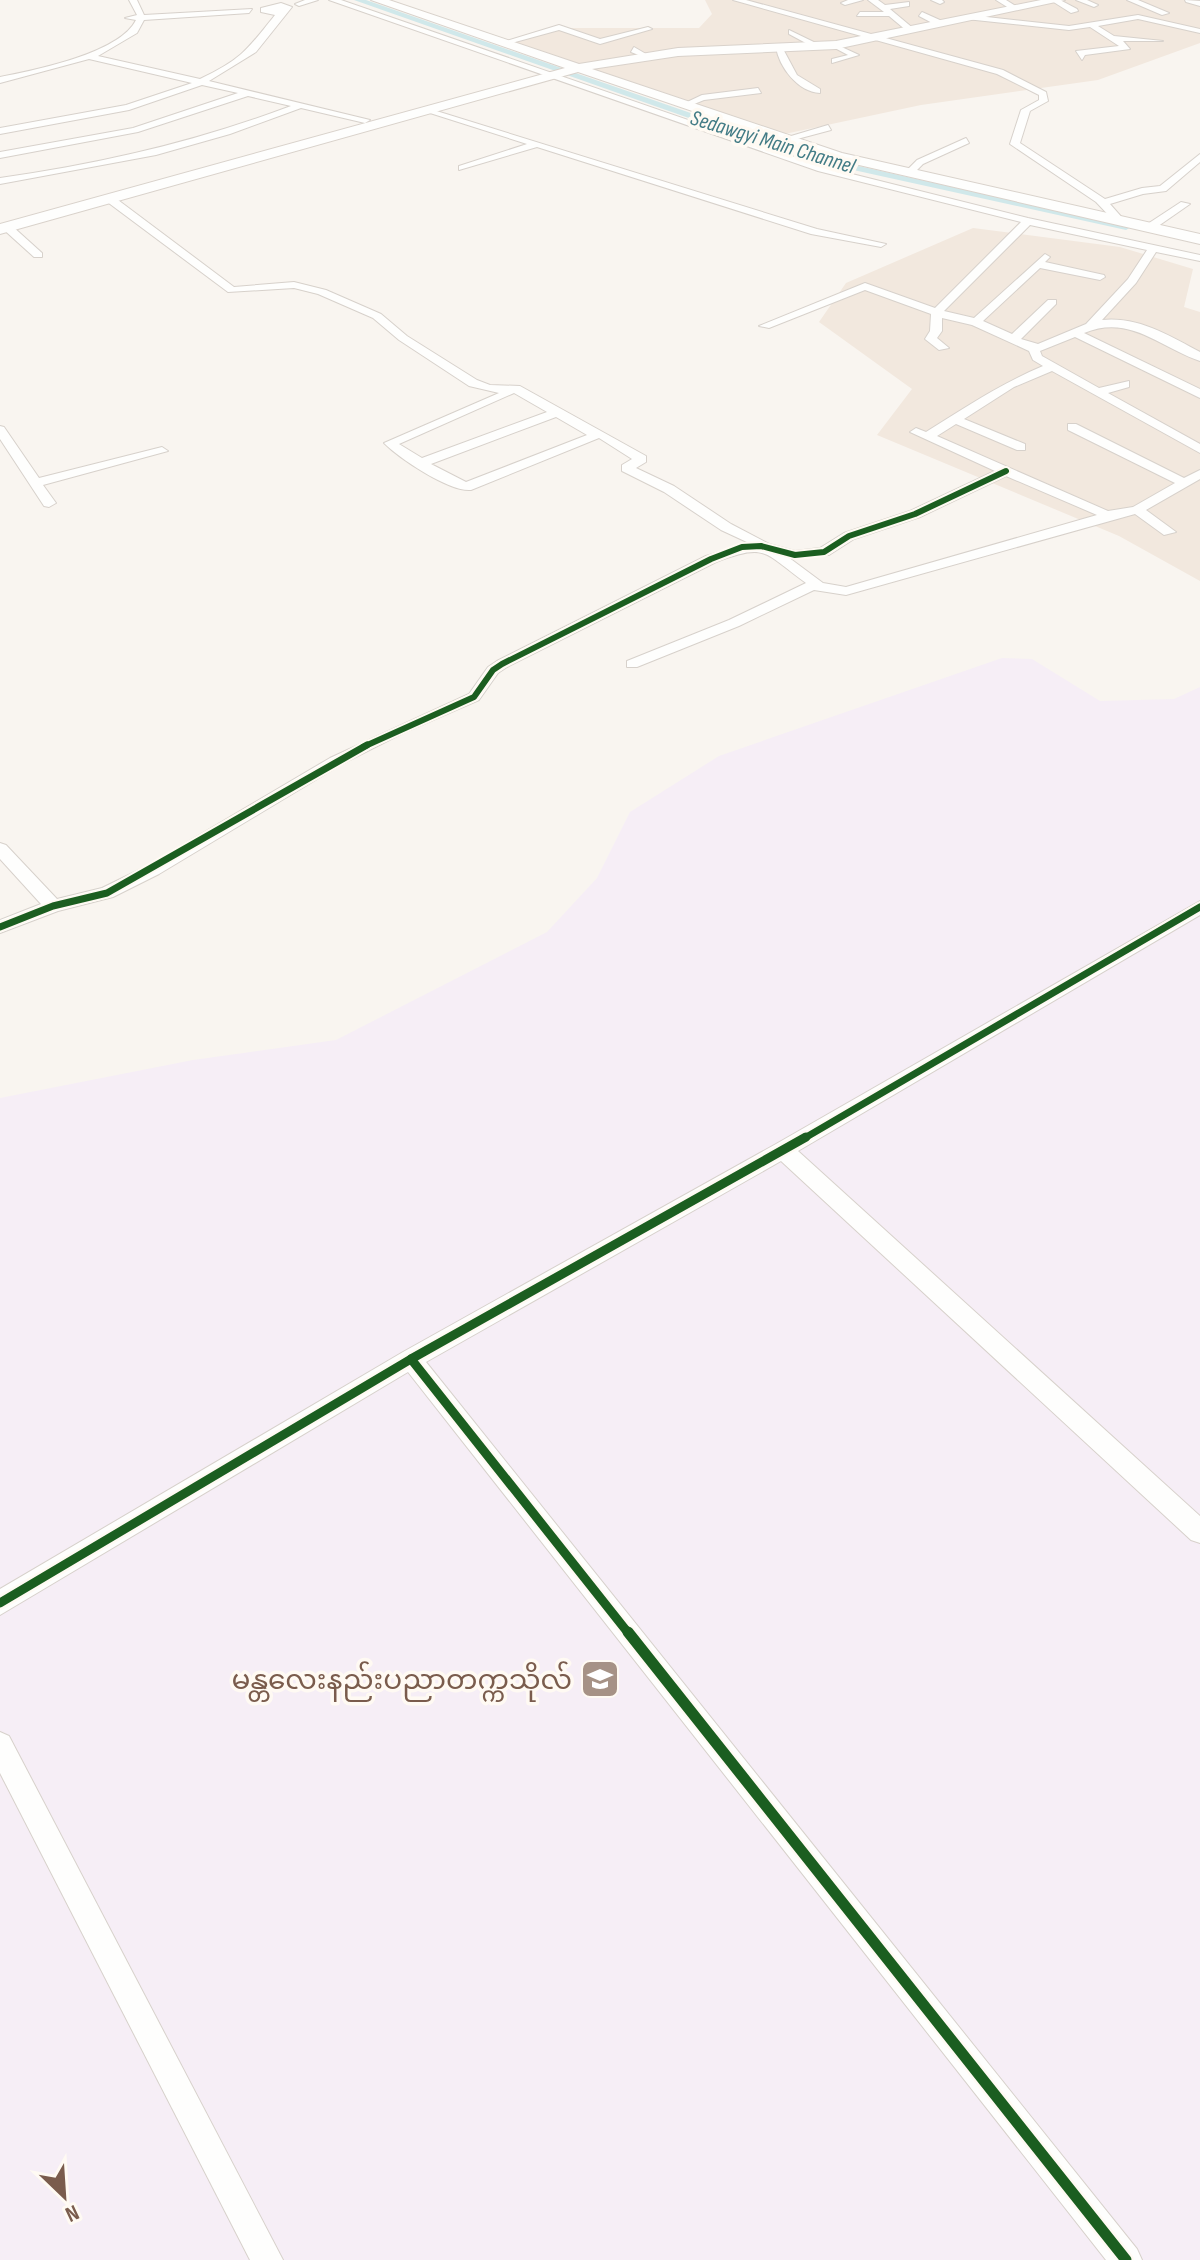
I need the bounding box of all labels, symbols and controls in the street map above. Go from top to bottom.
water label: Sedawgyi Main Channel [687,105,859,181]
school or university icon: မန္တလေးနည်းပညာတက္ကသိုလ် [579,1658,621,1700]
place label: မန္တလေးနည်းပညာတက္ကသိုလ် [231,1661,572,1702]
north arrow [24,2156,104,2236]
text: N [61,2198,83,2227]

